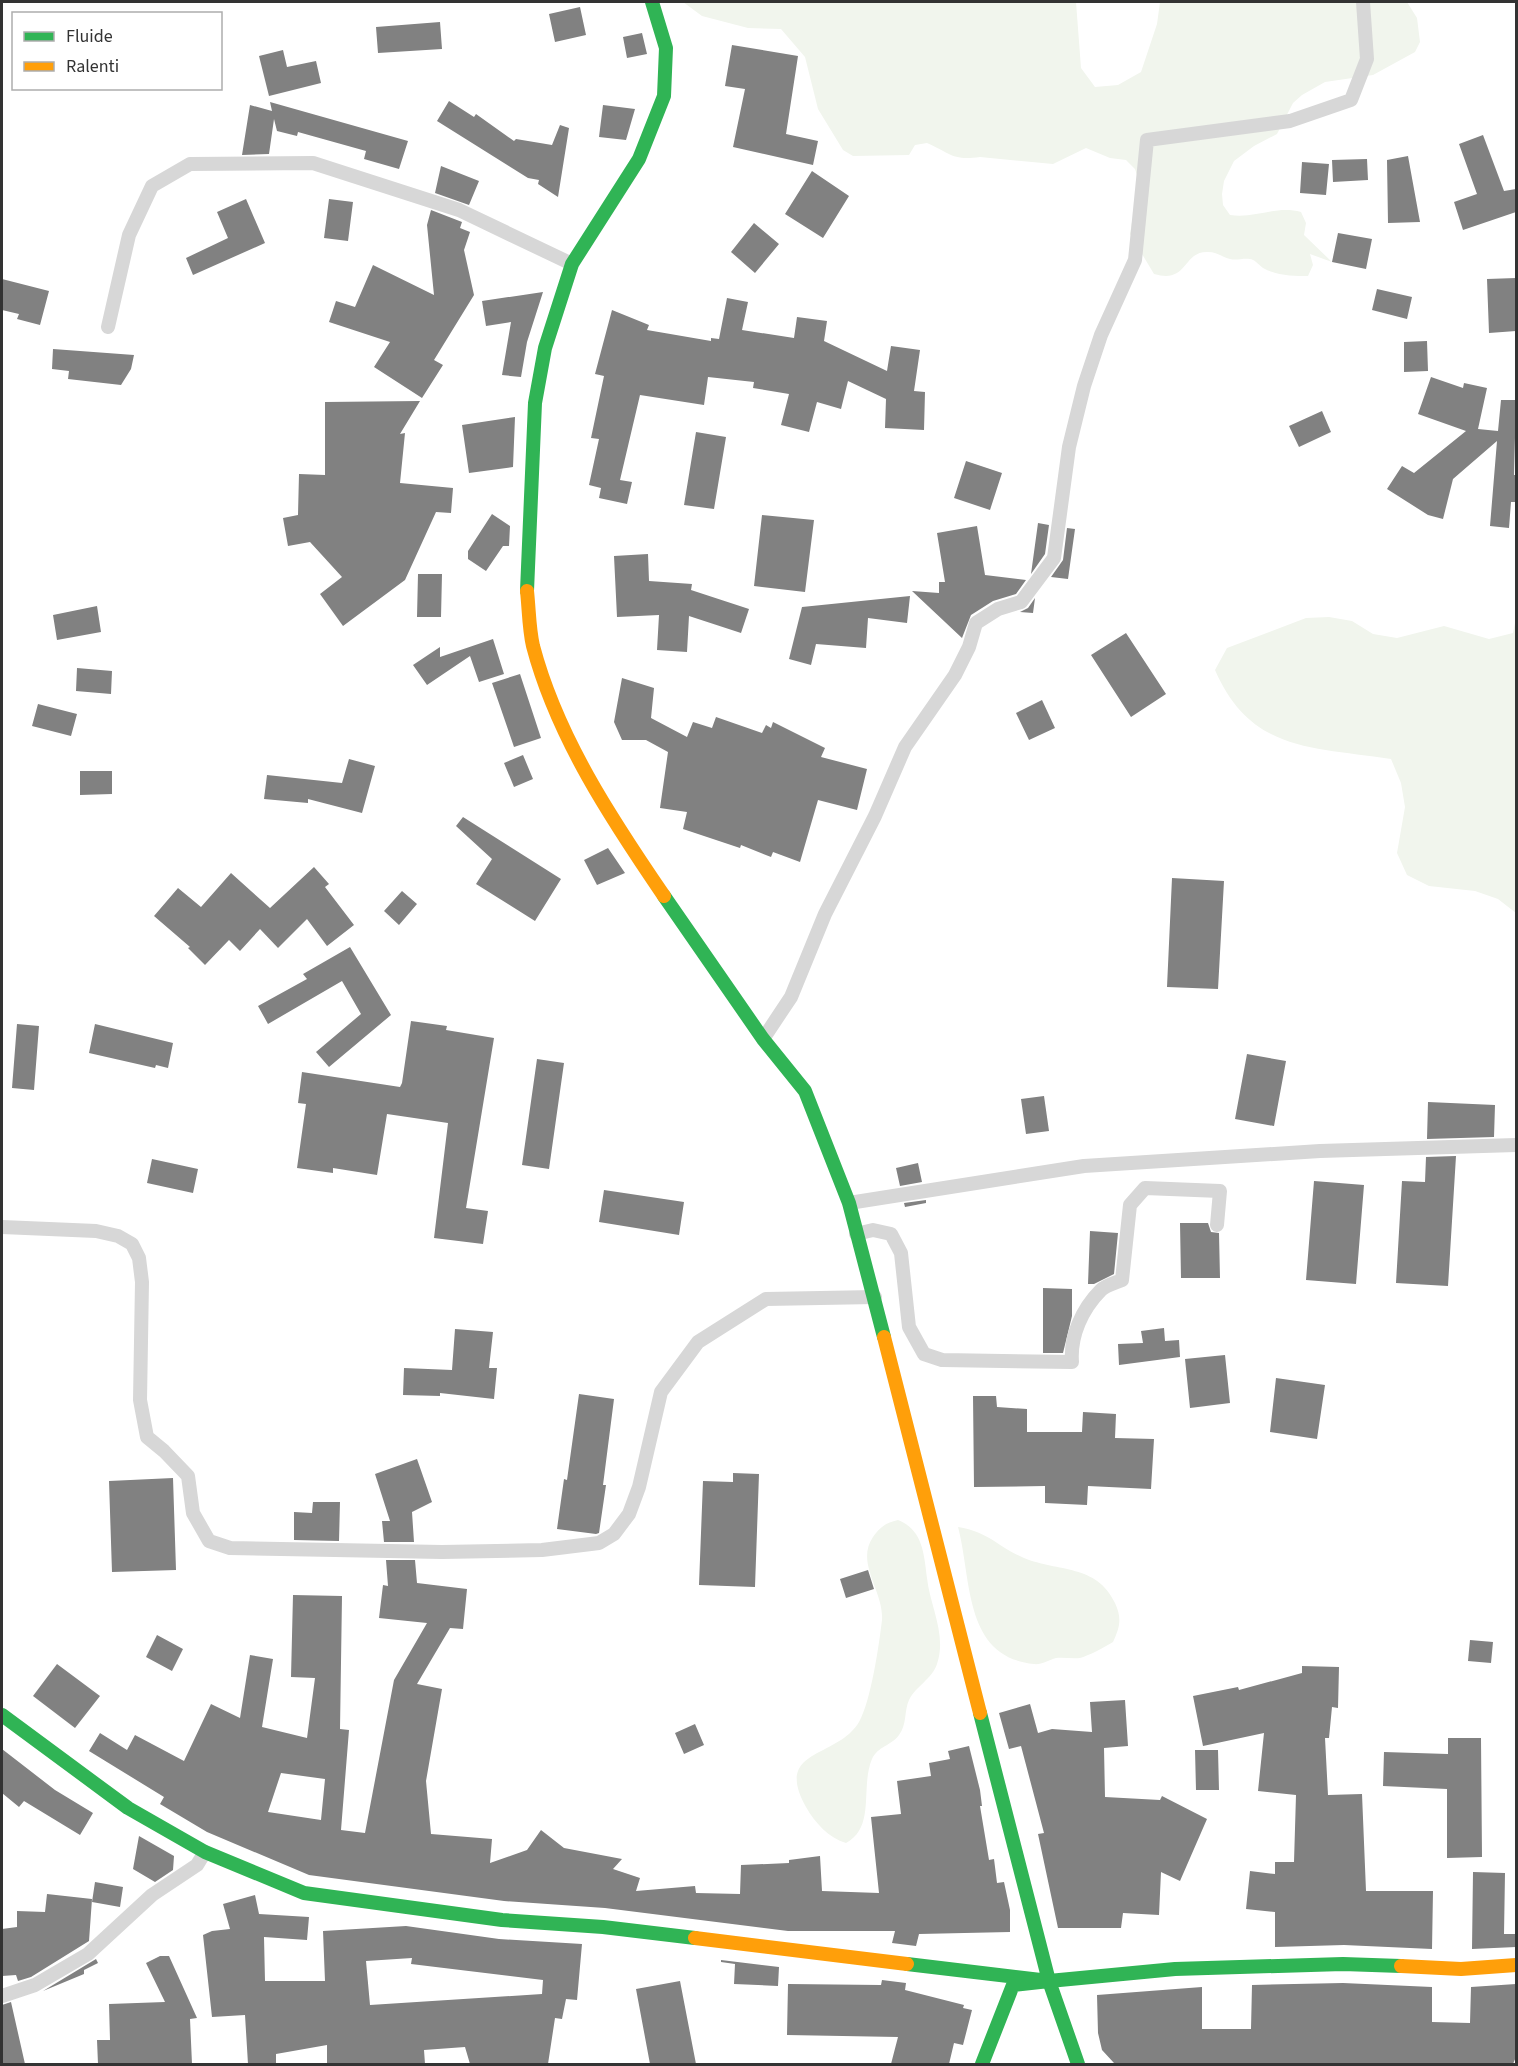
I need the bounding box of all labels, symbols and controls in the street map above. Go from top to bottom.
legend [12,12,222,90]
text: Fluide [66,24,113,49]
text: Ralenti [66,54,119,79]

